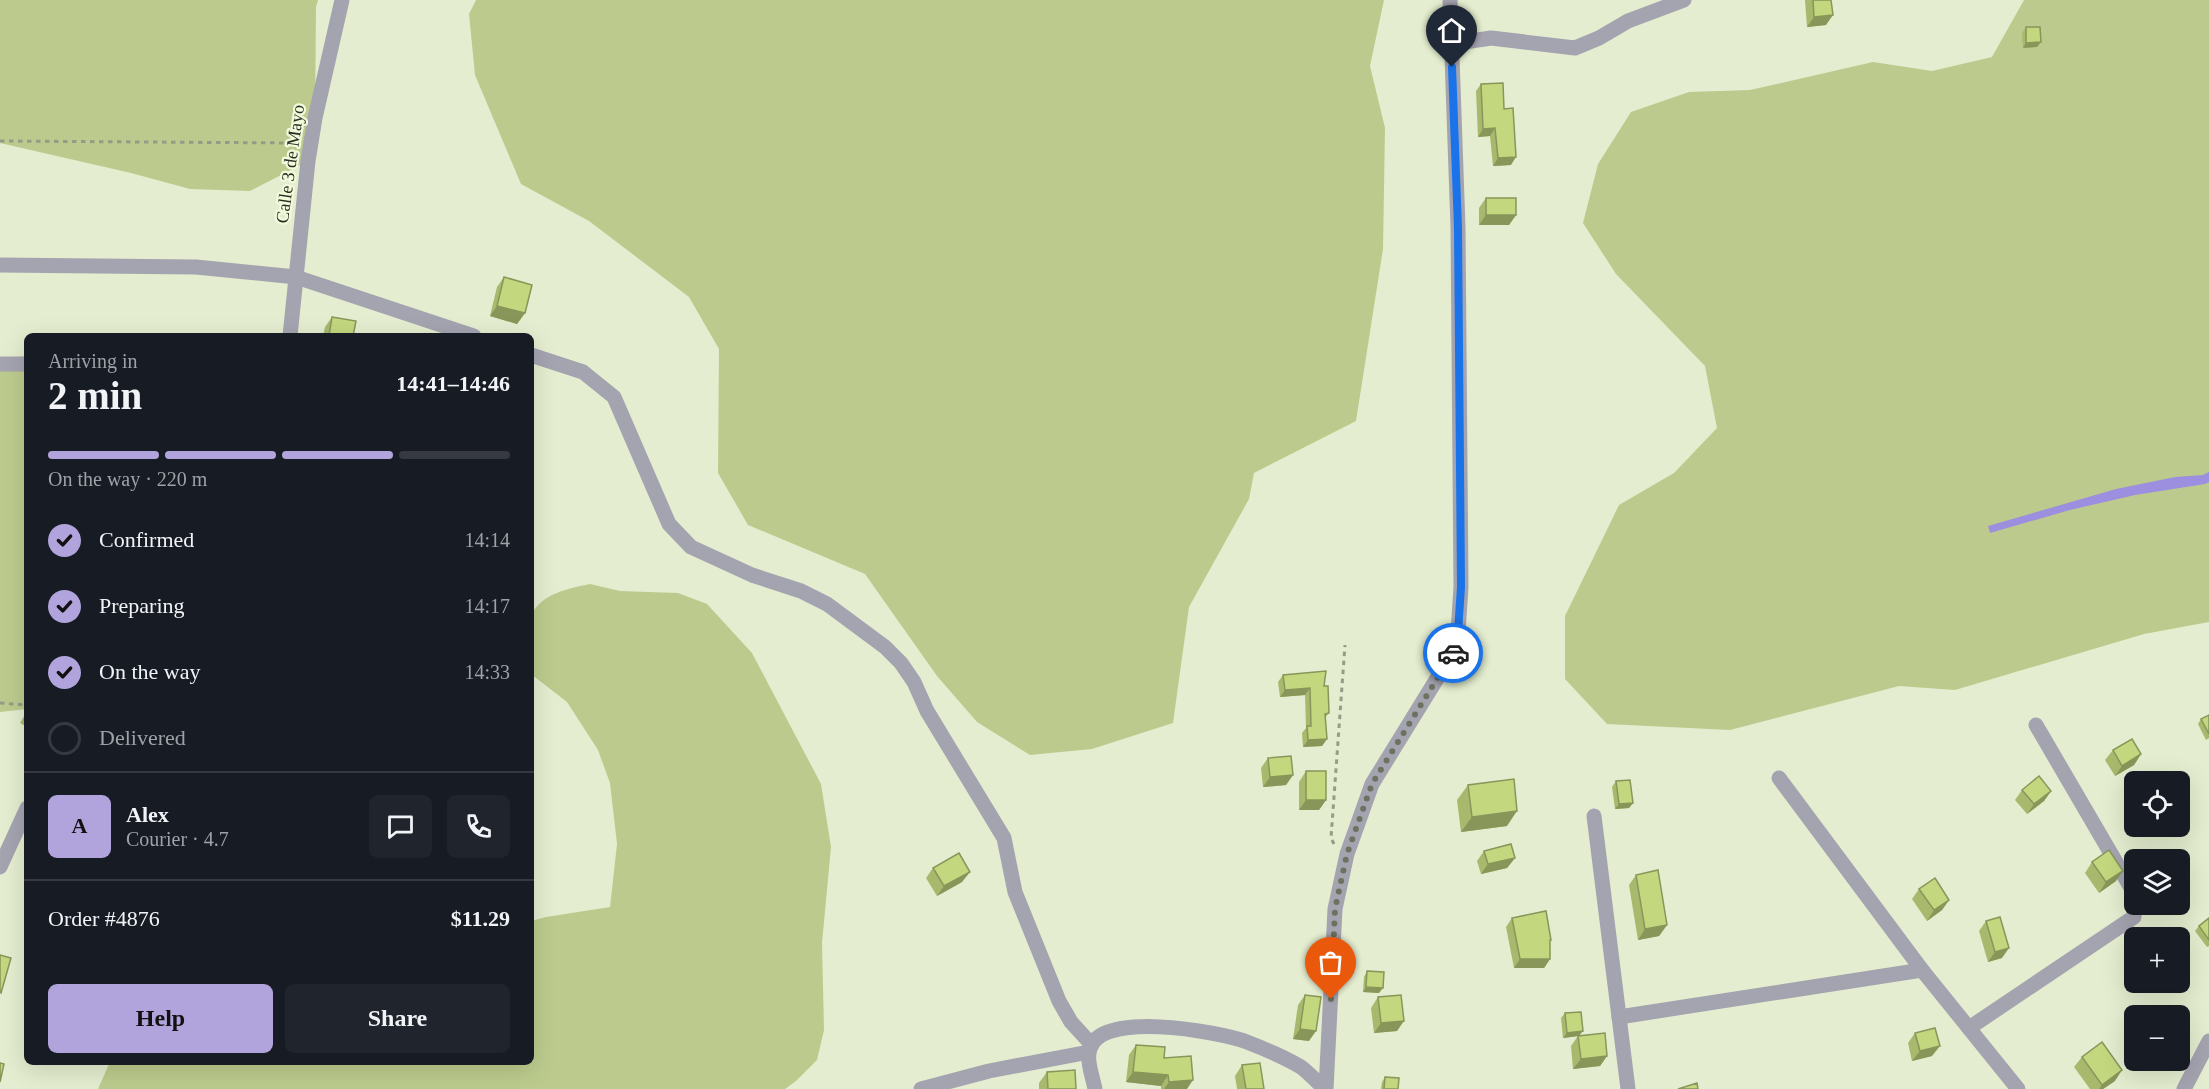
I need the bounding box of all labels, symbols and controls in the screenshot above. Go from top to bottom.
pin [1426,5,1477,67]
icon: home [1435,14,1468,47]
street label: Calle 3 de Mayo [272,103,308,225]
text: Arriving in [48,350,137,372]
text: 14:41–14:46 [396,371,510,396]
text: 2 min [48,374,142,417]
text: On the way · 220 m [48,468,207,490]
icon: check [48,524,81,557]
text: Confirmed [99,527,194,552]
text: 14:14 [464,529,510,551]
icon: check [48,590,81,623]
text: Preparing [99,593,185,618]
text: 14:17 [464,595,510,617]
courier [1423,623,1483,683]
icon: car [1437,637,1470,670]
icon: check [48,656,81,689]
text: On the way [99,659,200,684]
text: 14:33 [464,661,510,683]
text: Delivered [99,725,186,750]
map controls [2124,771,2190,1071]
button: locate [2124,771,2190,837]
button: chat [369,795,432,858]
button: phone [447,795,510,858]
text: Alex [126,802,169,827]
text: A [72,813,87,838]
text: Courier · 4.7 [126,828,229,850]
button: layers [2124,849,2190,915]
text: Order #4876 [48,906,160,931]
text: $11.29 [451,906,510,931]
button: + [2124,927,2190,993]
pin [1305,937,1356,999]
icon: bag [1314,946,1347,979]
button: Help [48,984,273,1053]
button: Share [285,984,510,1053]
button: − [2124,1005,2190,1071]

